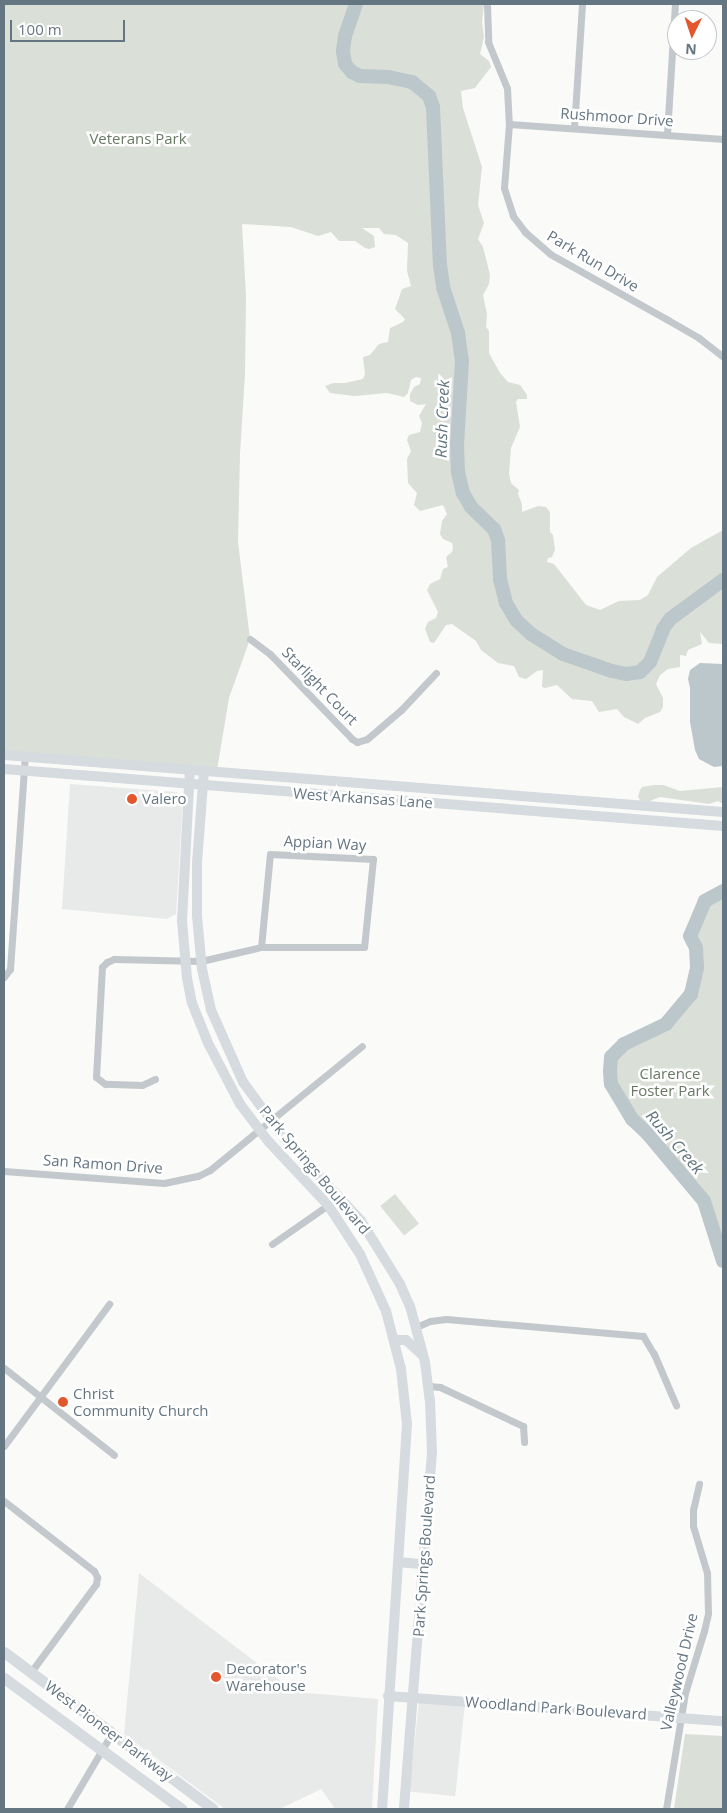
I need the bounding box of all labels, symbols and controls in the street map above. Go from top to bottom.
scale bar [12,10,128,42]
north arrow [667,10,717,60]
text: 100 m [18,19,62,39]
text: N [685,40,697,59]
street label: Rushmoor Drive [560,104,674,130]
park label: Veterans Park [89,130,187,148]
street label: Park Run Drive [544,227,642,295]
water label: Rush Creek [431,380,453,458]
street label: Starlight Court [278,643,362,729]
street label: West Arkansas Lane [293,784,433,812]
place label: Valero [142,790,187,808]
marker: Valero [126,793,138,805]
street label: Appian Way [283,832,367,854]
park label: Clarence Foster Park [630,1064,710,1099]
street label: Park Springs Boulevard [256,1102,374,1238]
water label: Rush Creek [642,1106,708,1178]
street label: San Ramon Drive [43,1151,163,1177]
place label: Christ Community Church [73,1384,209,1419]
marker: Christ Community Church [57,1396,69,1408]
street label: Park Springs Boulevard [409,1474,439,1638]
street label: Valleywood Drive [657,1611,701,1733]
place label: Decorator's Warehouse [226,1659,307,1694]
marker: Decorator's Warehouse [210,1671,222,1683]
street label: West Pioneer Parkway [42,1677,176,1785]
street label: Woodland Park Boulevard [465,1693,647,1723]

